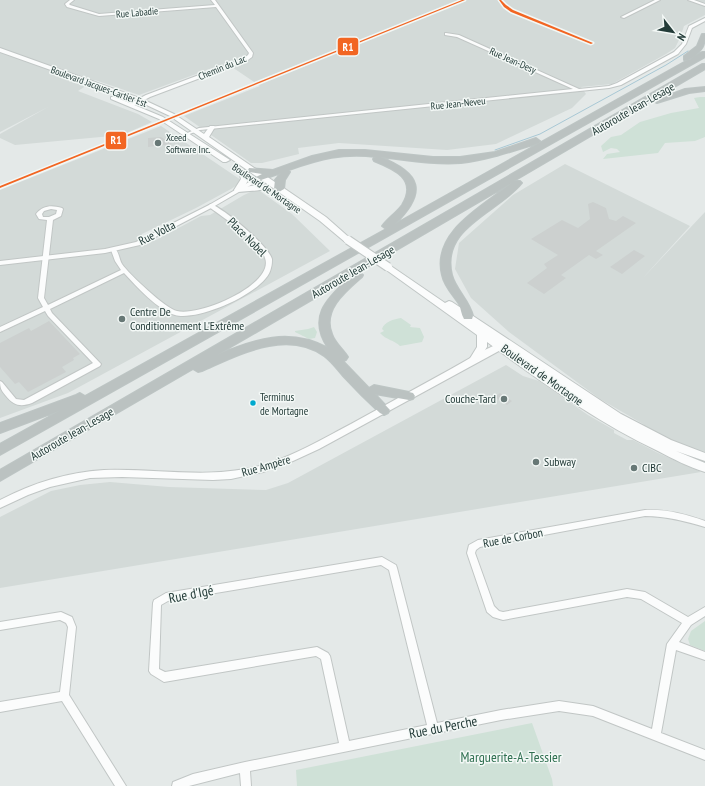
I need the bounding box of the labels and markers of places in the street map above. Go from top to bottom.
place label: Xceed Software Inc. [166,131,211,156]
marker: Xceed Software Inc. [153,138,163,148]
place label: Centre De Conditionnement L'Extrême [130,304,244,333]
marker: Centre De Conditionnement L'Extrême [117,314,127,324]
place label: Terminus de Mortagne [260,390,309,418]
place label: Couche-Tard [445,391,496,406]
marker: Couche-Tard [499,394,509,404]
marker: Terminus de Mortagne [248,398,258,408]
place label: Subway [544,454,576,469]
marker: Subway [531,457,541,467]
place label: CIBC [642,460,662,475]
marker: CIBC [629,463,639,473]

